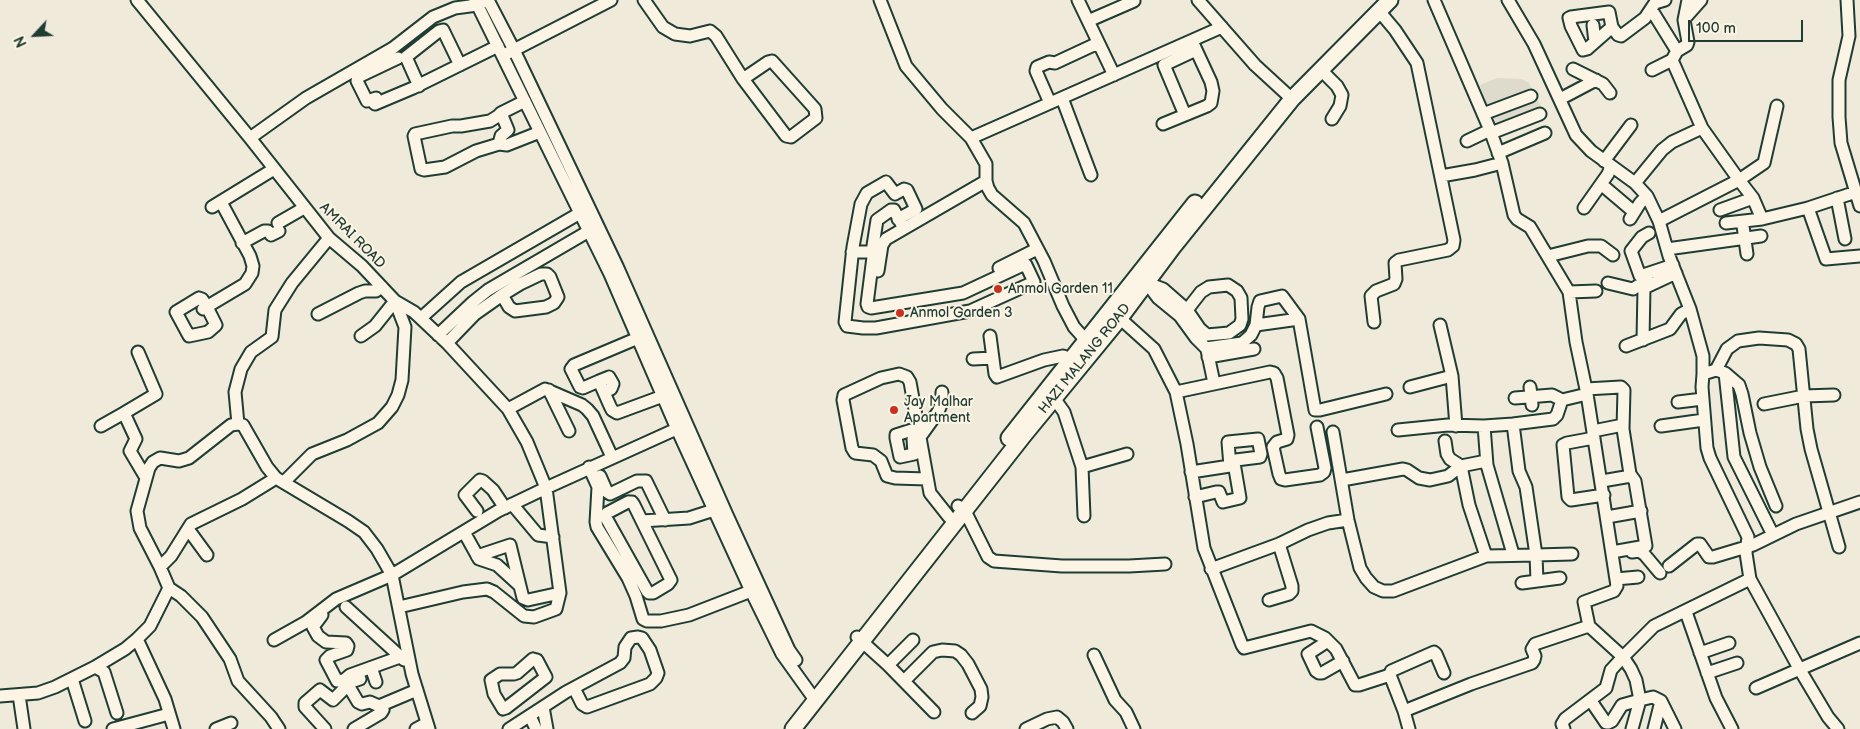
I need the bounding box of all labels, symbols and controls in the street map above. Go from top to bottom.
north arrow [10,10,60,60]
scale bar [1690,10,1805,42]
text: 100 m [1696,19,1736,38]
text: N [11,33,31,50]
street label: AMRAI ROAD [316,200,388,272]
place label: Anmol Garden 11 [1008,281,1113,297]
marker: Anmol Garden 11 [992,283,1004,295]
street label: HAZI MALANG ROAD [1036,301,1134,417]
place label: Anmol Garden 3 [910,305,1013,321]
marker: Anmol Garden 3 [894,307,906,319]
place label: Jay Malhar Apartment [904,394,973,427]
marker: Jay Malhar Apartment [888,404,900,416]

